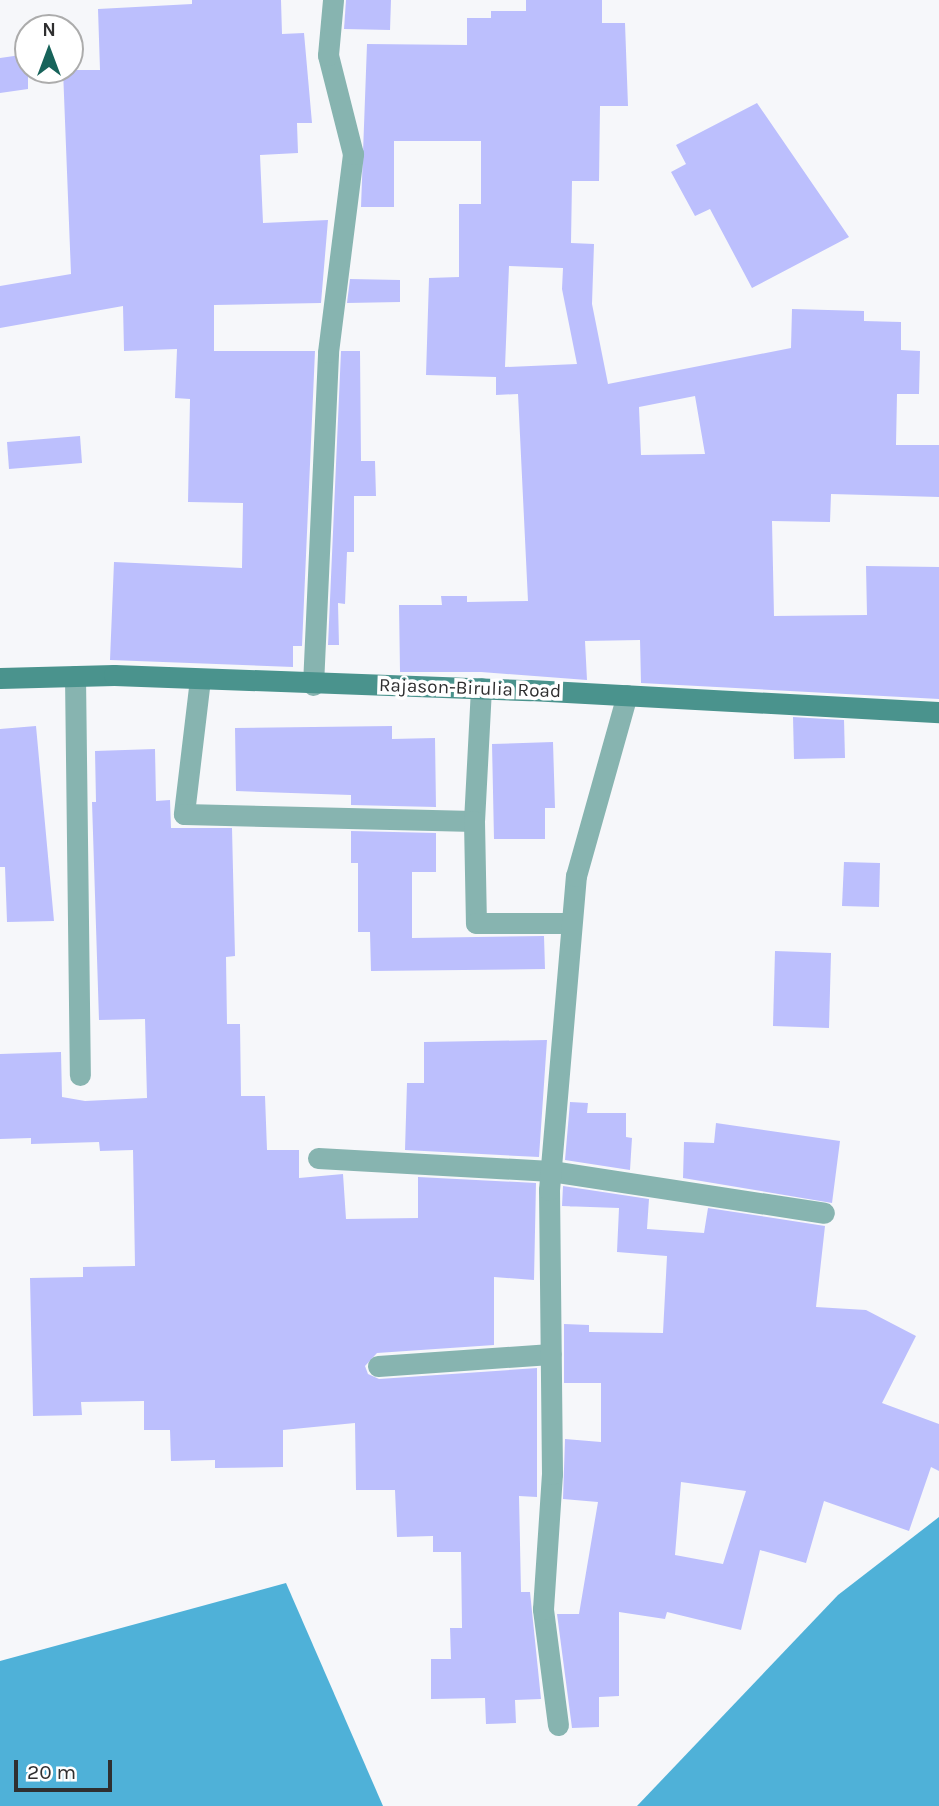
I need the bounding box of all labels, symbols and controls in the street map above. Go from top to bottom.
north arrow [14,14,84,84]
text: N [42,19,56,41]
street label: Rajason-Birulia Road [378,674,562,704]
scale bar [18,1746,116,1790]
text: 20 m [27,1760,76,1784]

